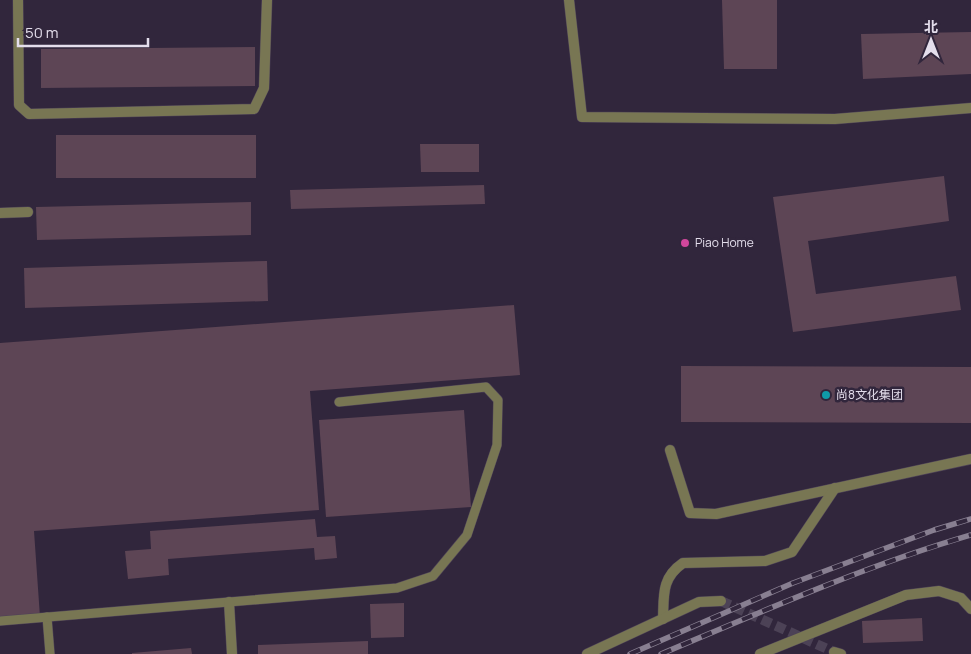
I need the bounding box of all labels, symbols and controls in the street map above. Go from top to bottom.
scale bar [18,15,148,47]
north arrow [906,15,956,65]
text: 北 [924,17,938,36]
text: 50 m [25,22,59,43]
place label: Piao Home [695,234,754,251]
marker: Piao Home [679,237,691,249]
place label: 尚8文化集团 [836,386,903,403]
marker: 尚8文化集团 [820,389,832,401]

